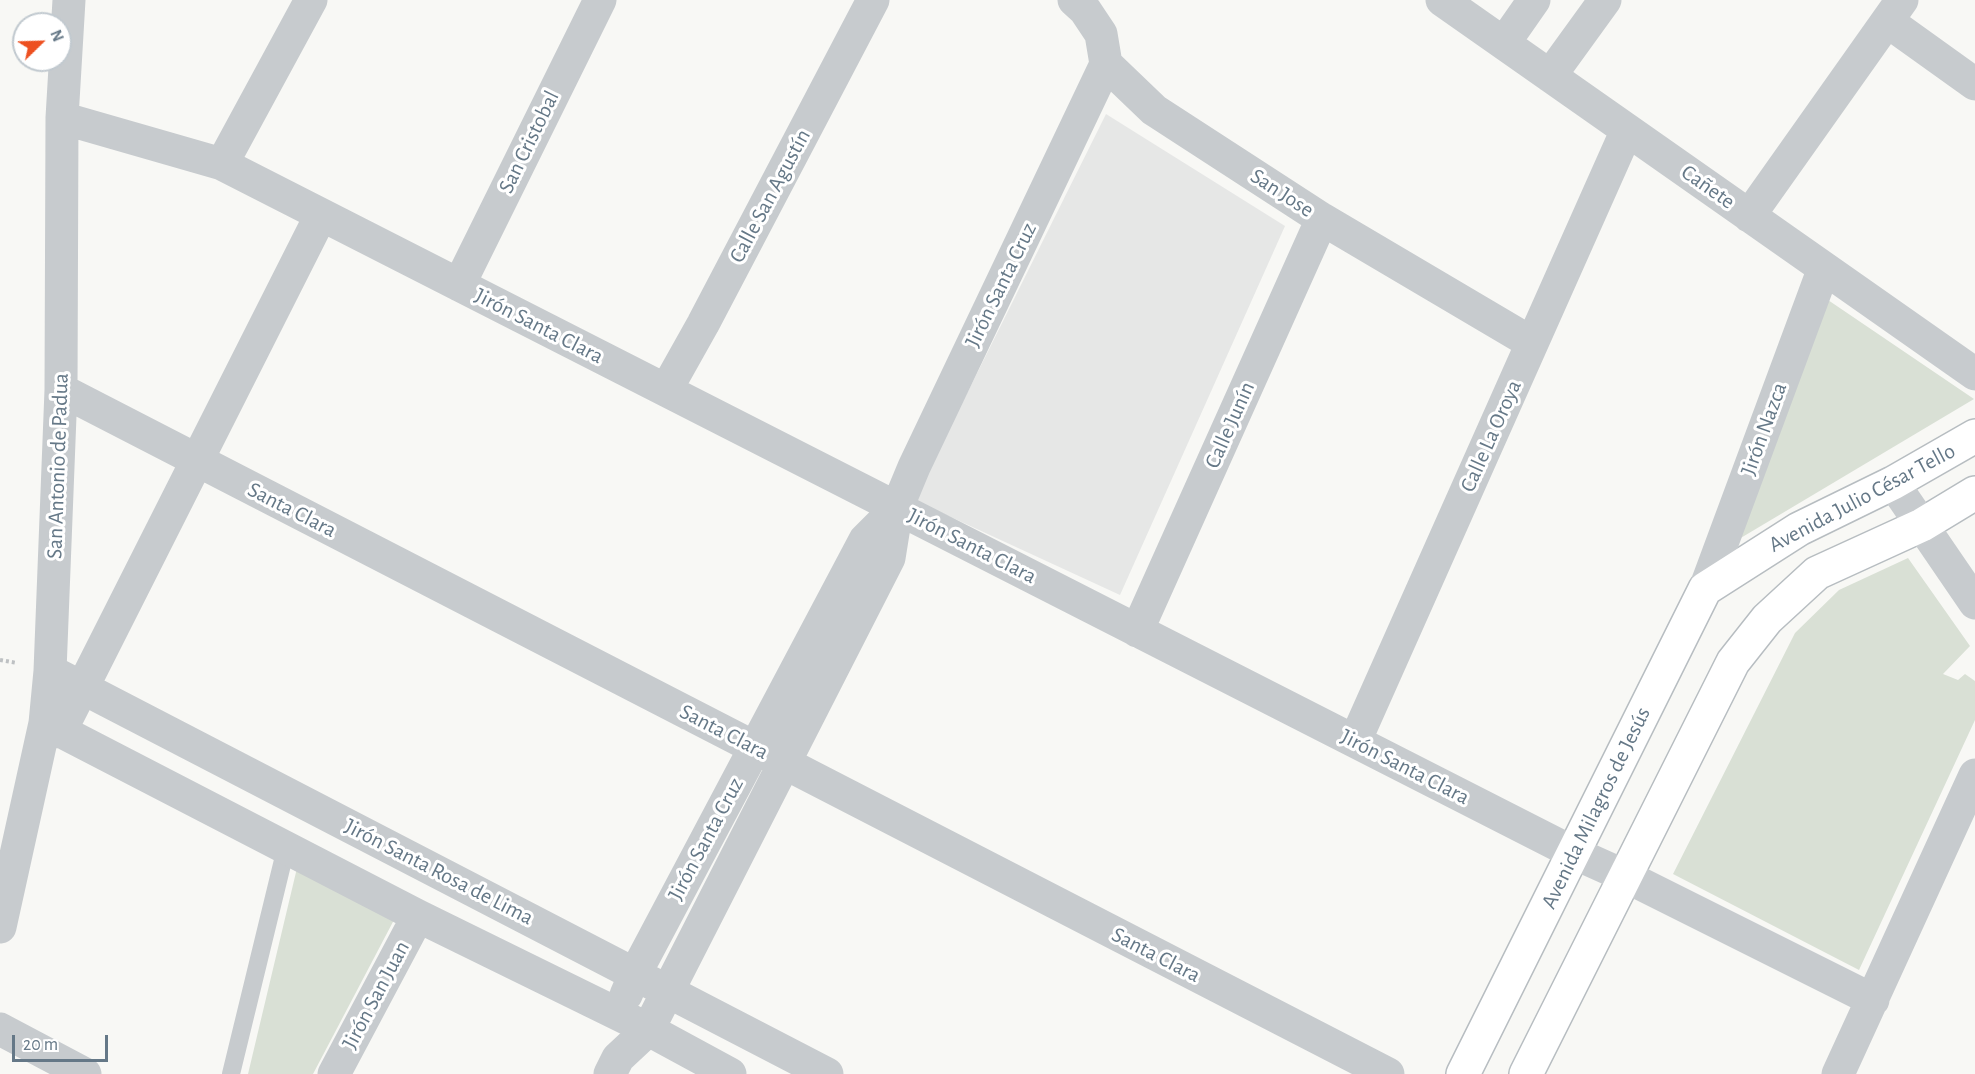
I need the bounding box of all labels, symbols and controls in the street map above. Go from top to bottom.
north arrow [12,12,72,72]
text: N [47,28,66,44]
street label: San Cristobal [493,86,565,198]
street label: Calle San Agustín [724,125,816,267]
street label: Cañete [1676,159,1740,215]
street label: San Jose [1245,163,1319,223]
street label: Jirón Santa Cruz [959,218,1043,352]
street label: Jirón Santa Clara [470,282,608,370]
street label: San Antonio de Padua [42,373,74,559]
street label: Calle La Oroya [1455,376,1527,496]
street label: Calle Junín [1199,378,1261,472]
street label: Jirón Nazca [1735,379,1793,479]
street label: Avenida Julio César Tello [1764,438,1960,558]
street label: Santa Clara [243,476,341,544]
street label: Jirón Santa Clara [903,502,1041,590]
street label: Santa Clara [675,698,773,766]
street label: Avenida Milagros de Jesús [1536,703,1656,913]
street label: Jirón Santa Clara [1336,723,1474,811]
street label: Jirón Santa Cruz [663,773,749,905]
street label: Jirón Santa Rosa de Lima [340,813,538,931]
street label: Santa Clara [1107,921,1205,989]
street label: Jirón San Juan [336,936,416,1054]
scale bar [15,1023,111,1061]
text: 20 m [23,1036,58,1054]

